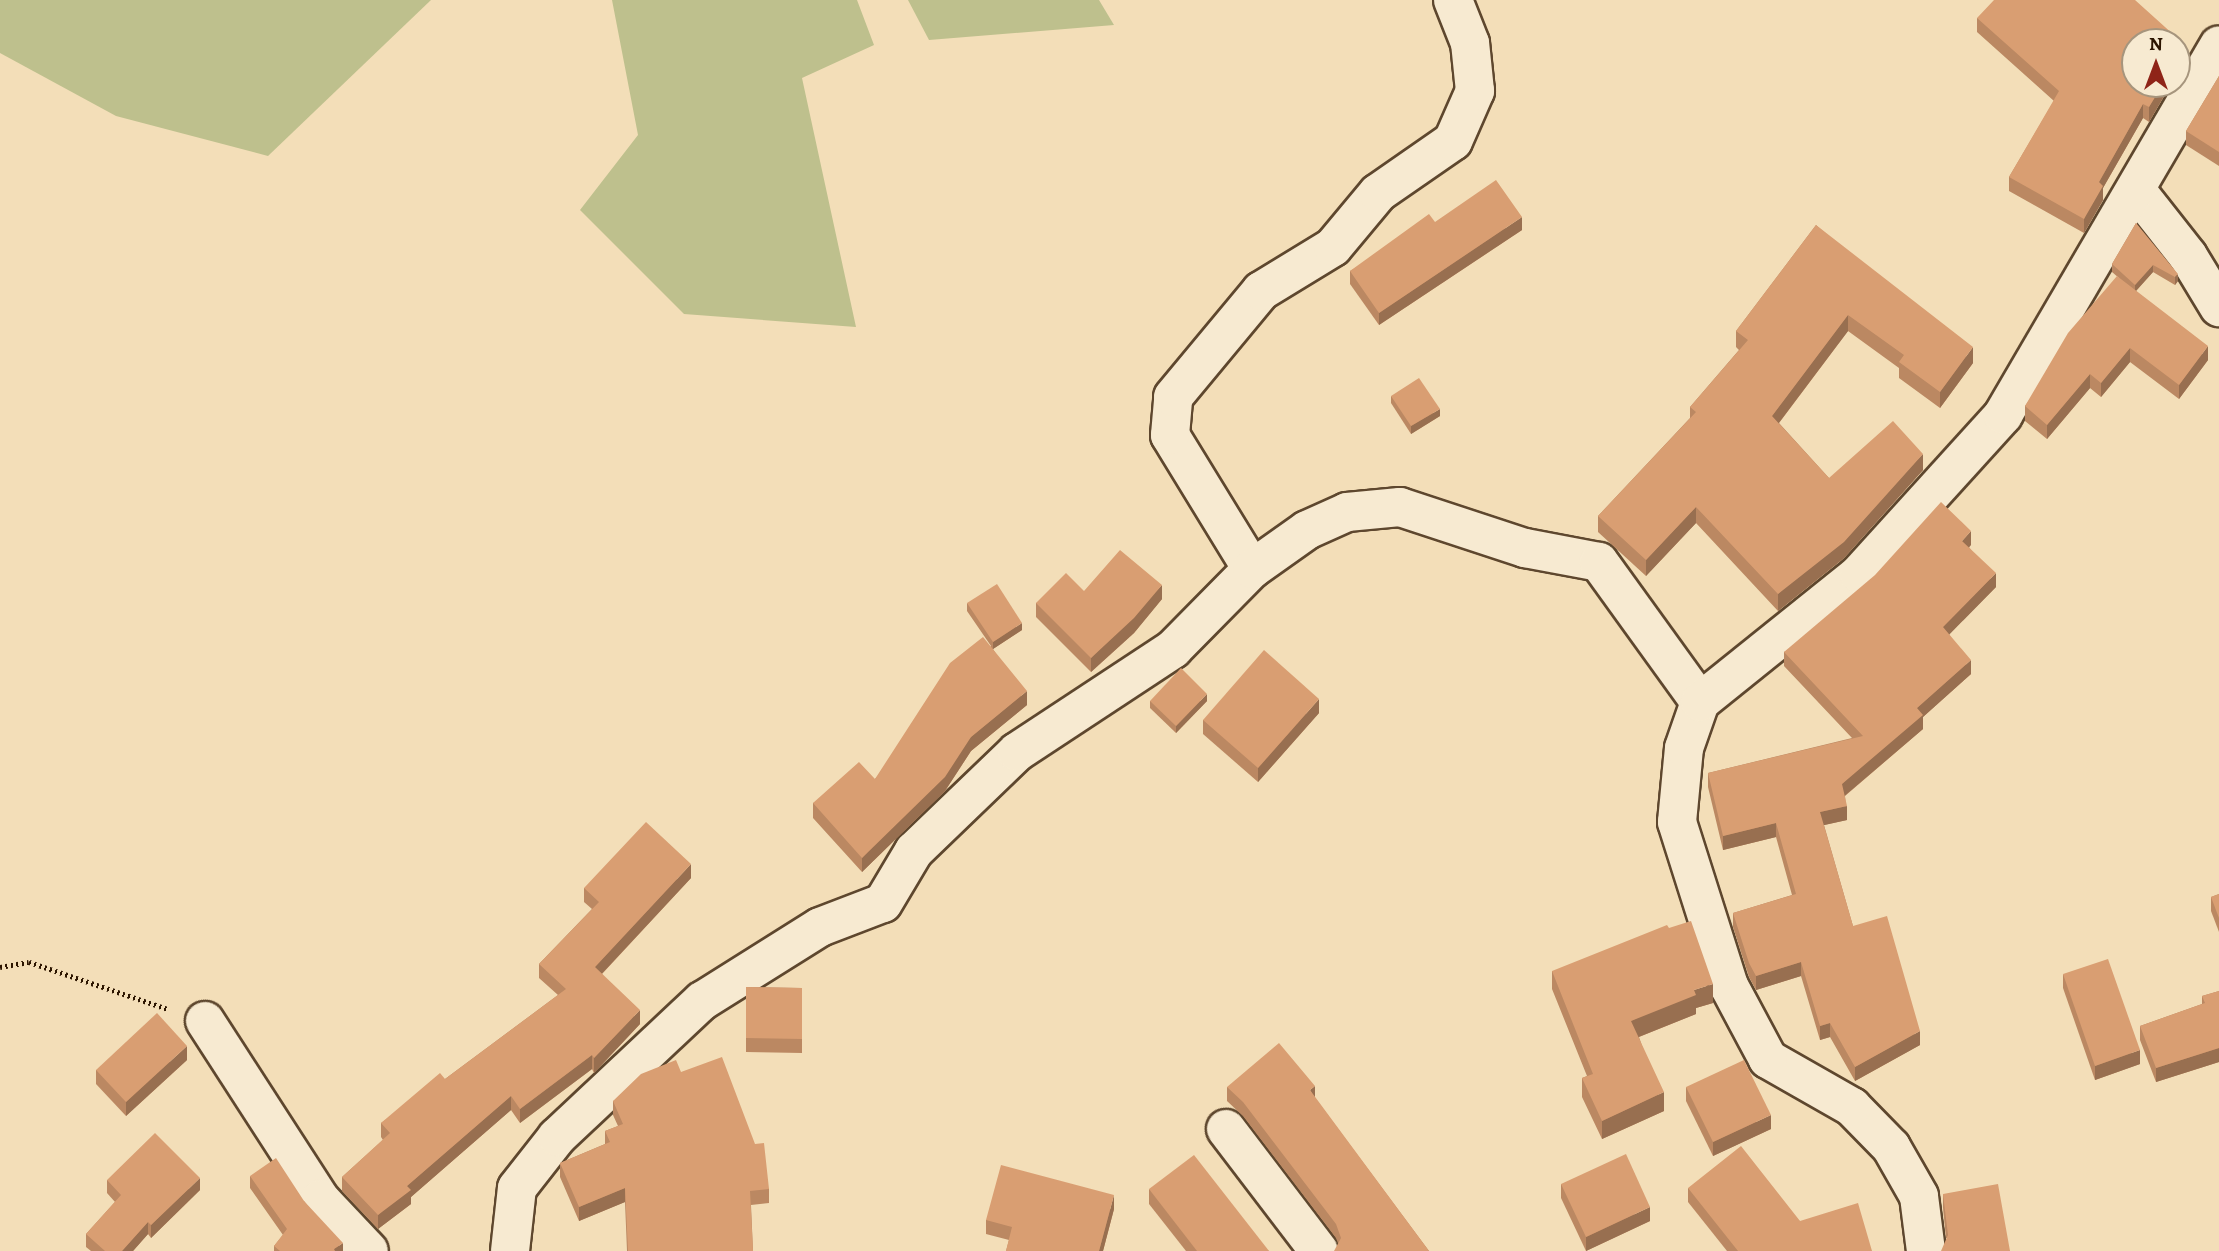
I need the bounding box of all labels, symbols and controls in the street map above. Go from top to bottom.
north arrow [2121,28,2191,98]
text: N [2149,31,2163,57]

